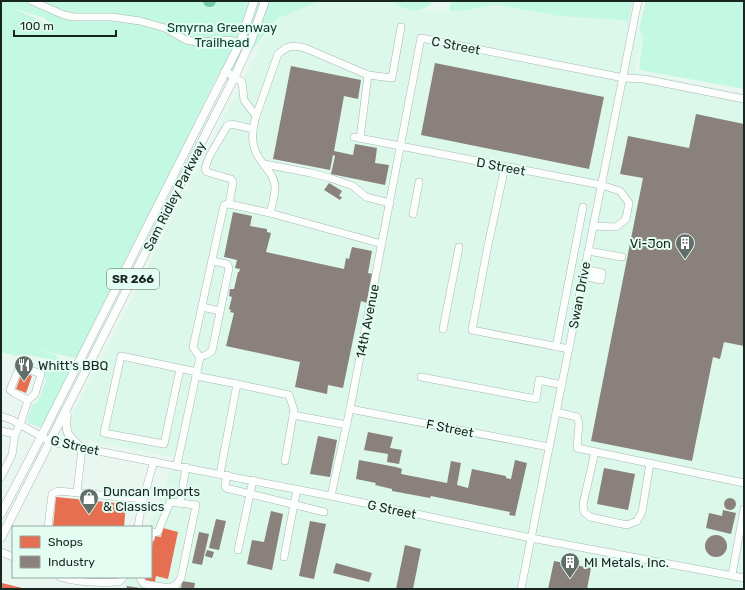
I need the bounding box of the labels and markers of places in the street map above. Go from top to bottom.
building icon: Vi-Jon [674,232,696,260]
place label: Vi-Jon [630,236,671,251]
restaurant icon: Whitt's BBQ [13,354,35,382]
place label: Whitt's BBQ [38,358,108,373]
place label: Duncan Imports & Classics [103,484,200,514]
shop icon: Duncan Imports & Classics [78,487,100,515]
building icon: MI Metals, Inc. [559,551,581,579]
place label: MI Metals, Inc. [584,555,669,570]

